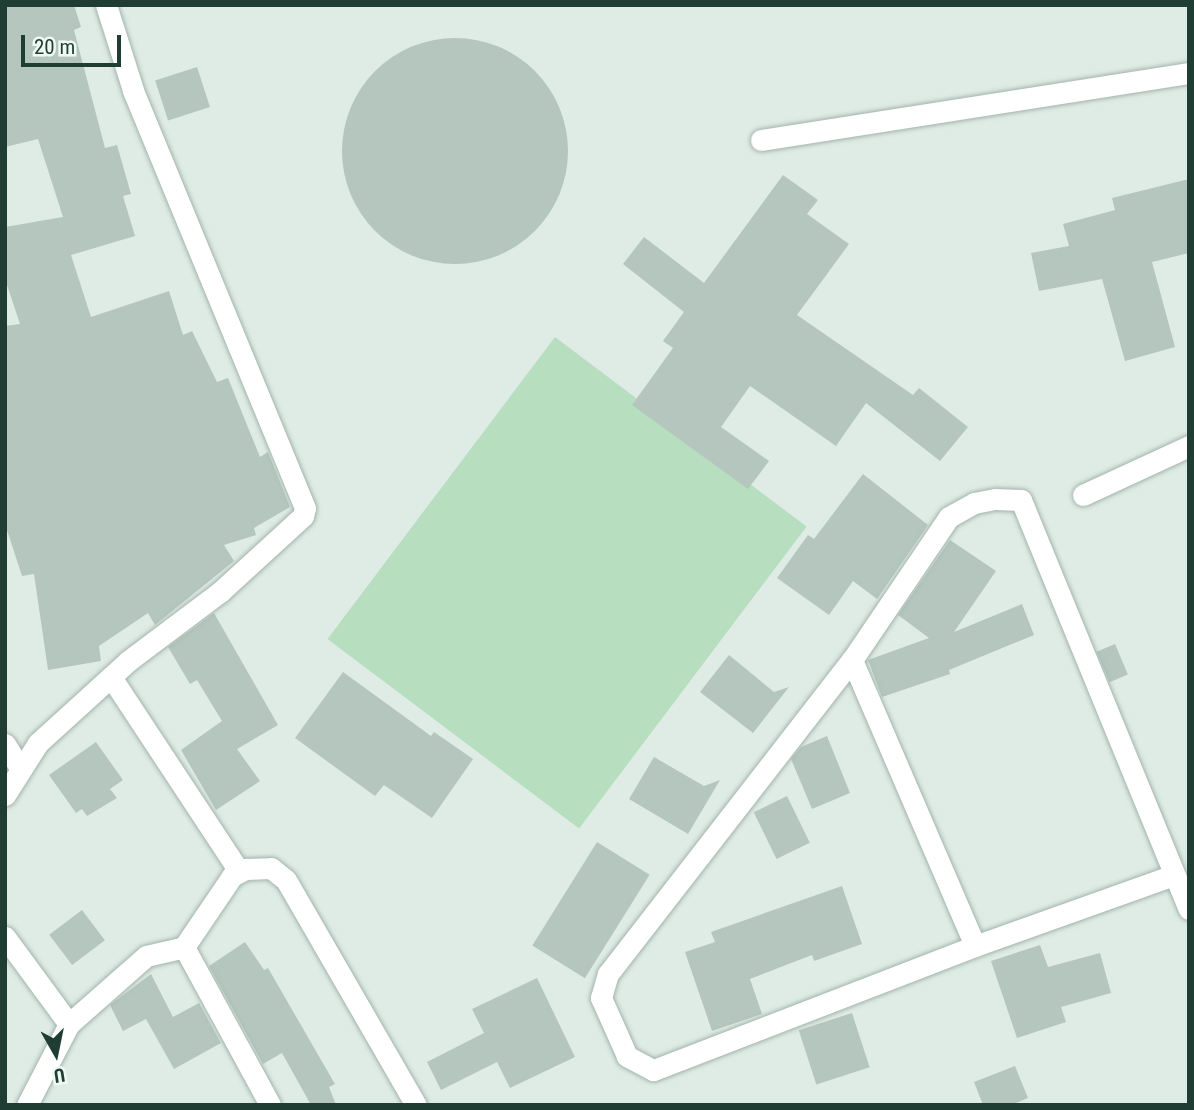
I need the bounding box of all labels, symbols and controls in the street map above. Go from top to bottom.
scale bar [24,21,124,65]
text: 20 m [34,35,75,59]
north arrow [21,1019,91,1089]
text: U [52,1063,67,1087]

